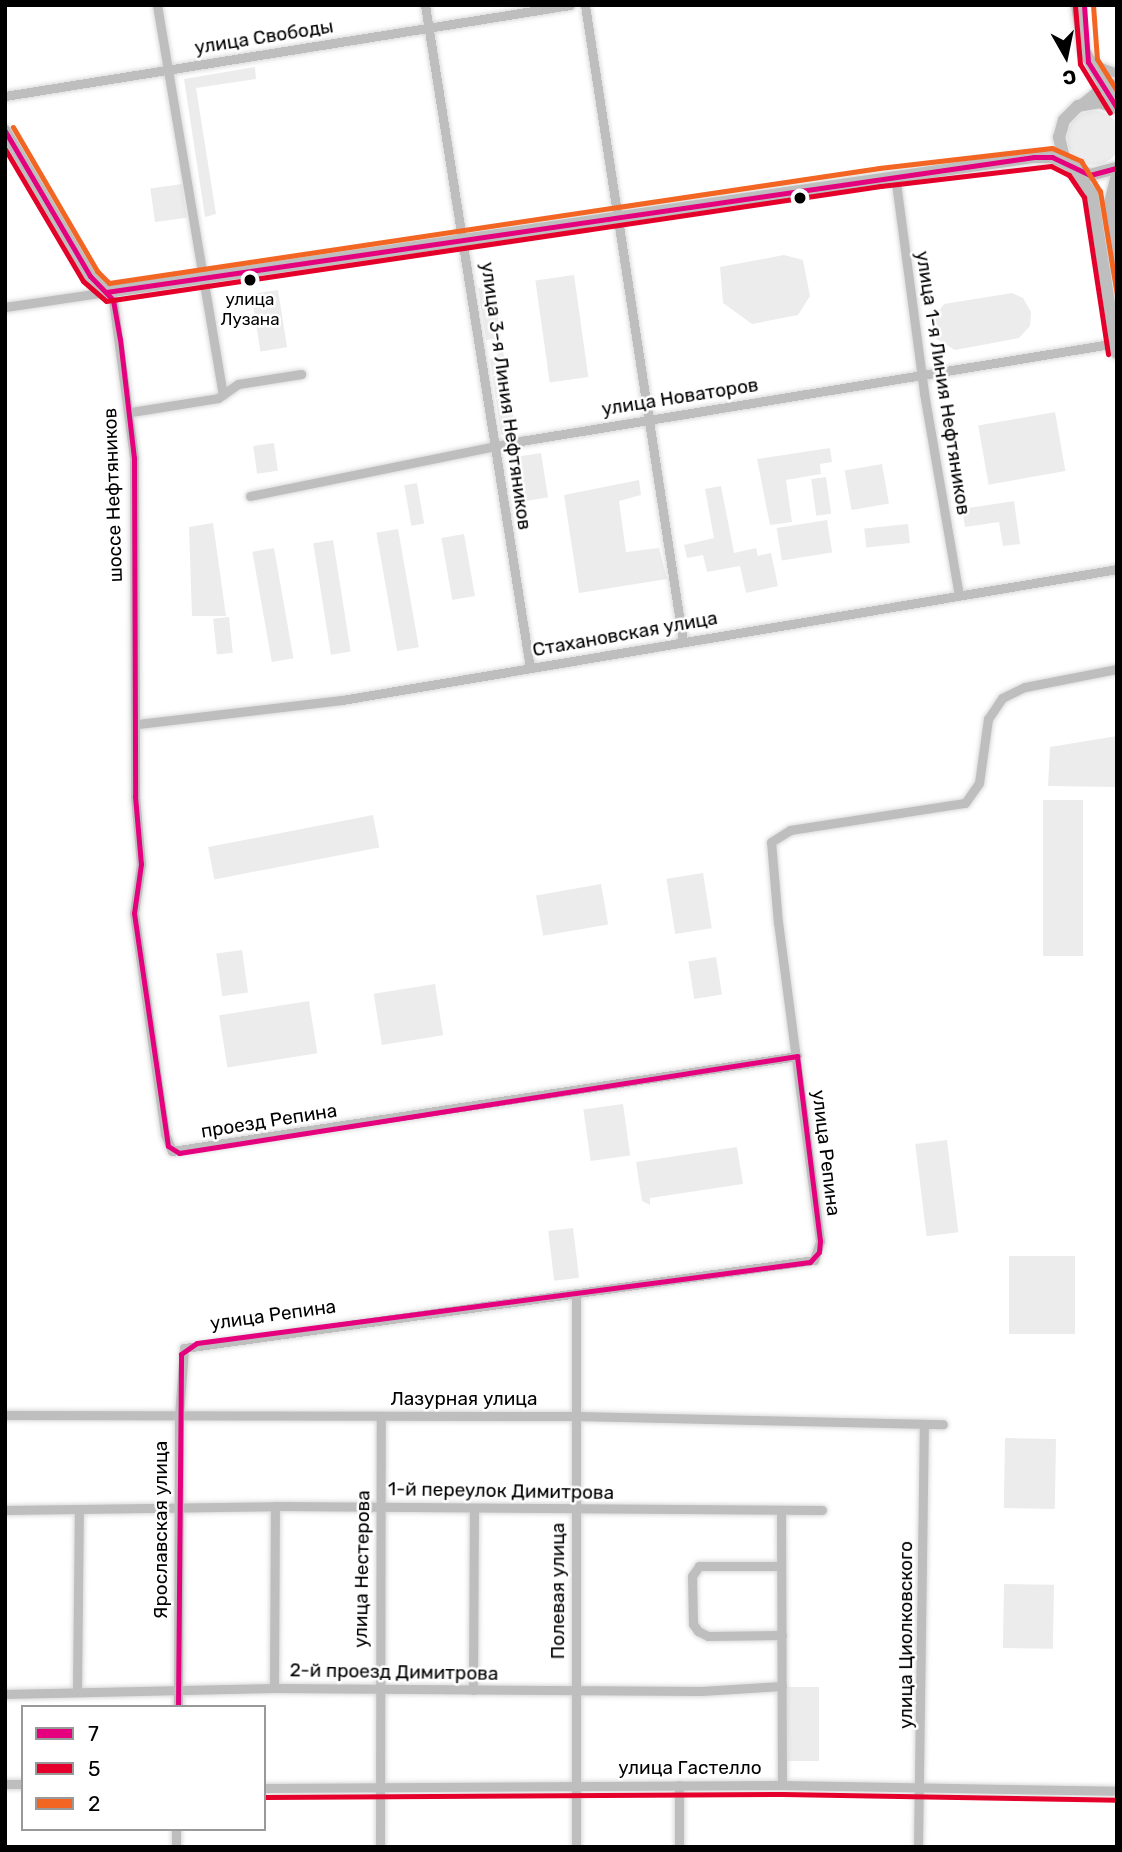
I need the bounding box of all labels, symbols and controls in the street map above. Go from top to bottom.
street label: улица Свободы [193,15,335,59]
north arrow [1031,21,1101,91]
text: С [1061,65,1078,90]
unlabelled marker [793,191,807,205]
street label: улица 1-я Линия Нефтяников [911,249,975,517]
street label: улица 3-я Линия Нефтяников [476,261,536,531]
marker: улица Лузана [243,273,257,287]
place label: улица Лузана [220,290,280,330]
street label: улица Новаторов [600,373,760,421]
street label: шоссе Нефтяников [99,407,127,583]
street label: Стахановская улица [531,606,719,662]
street label: улица Репина [807,1089,845,1217]
street label: проезд Репина [199,1099,339,1143]
street label: улица Репина [209,1295,337,1335]
street label: Лазурная улица [390,1388,538,1410]
street label: Ярославская улица [150,1441,172,1619]
street label: 1-й переулок Димитрова [388,1478,614,1504]
street label: улица Нестерова [349,1490,375,1648]
street label: Полевая улица [547,1523,569,1659]
street label: улица Циолковского [895,1541,917,1729]
street label: 2-й проезд Димитрова [289,1659,499,1685]
legend [21,1705,266,1831]
text: 7 [88,1721,99,1746]
text: 5 [88,1756,100,1781]
street label: улица Гастелло [618,1757,762,1779]
text: 2 [88,1791,100,1816]

